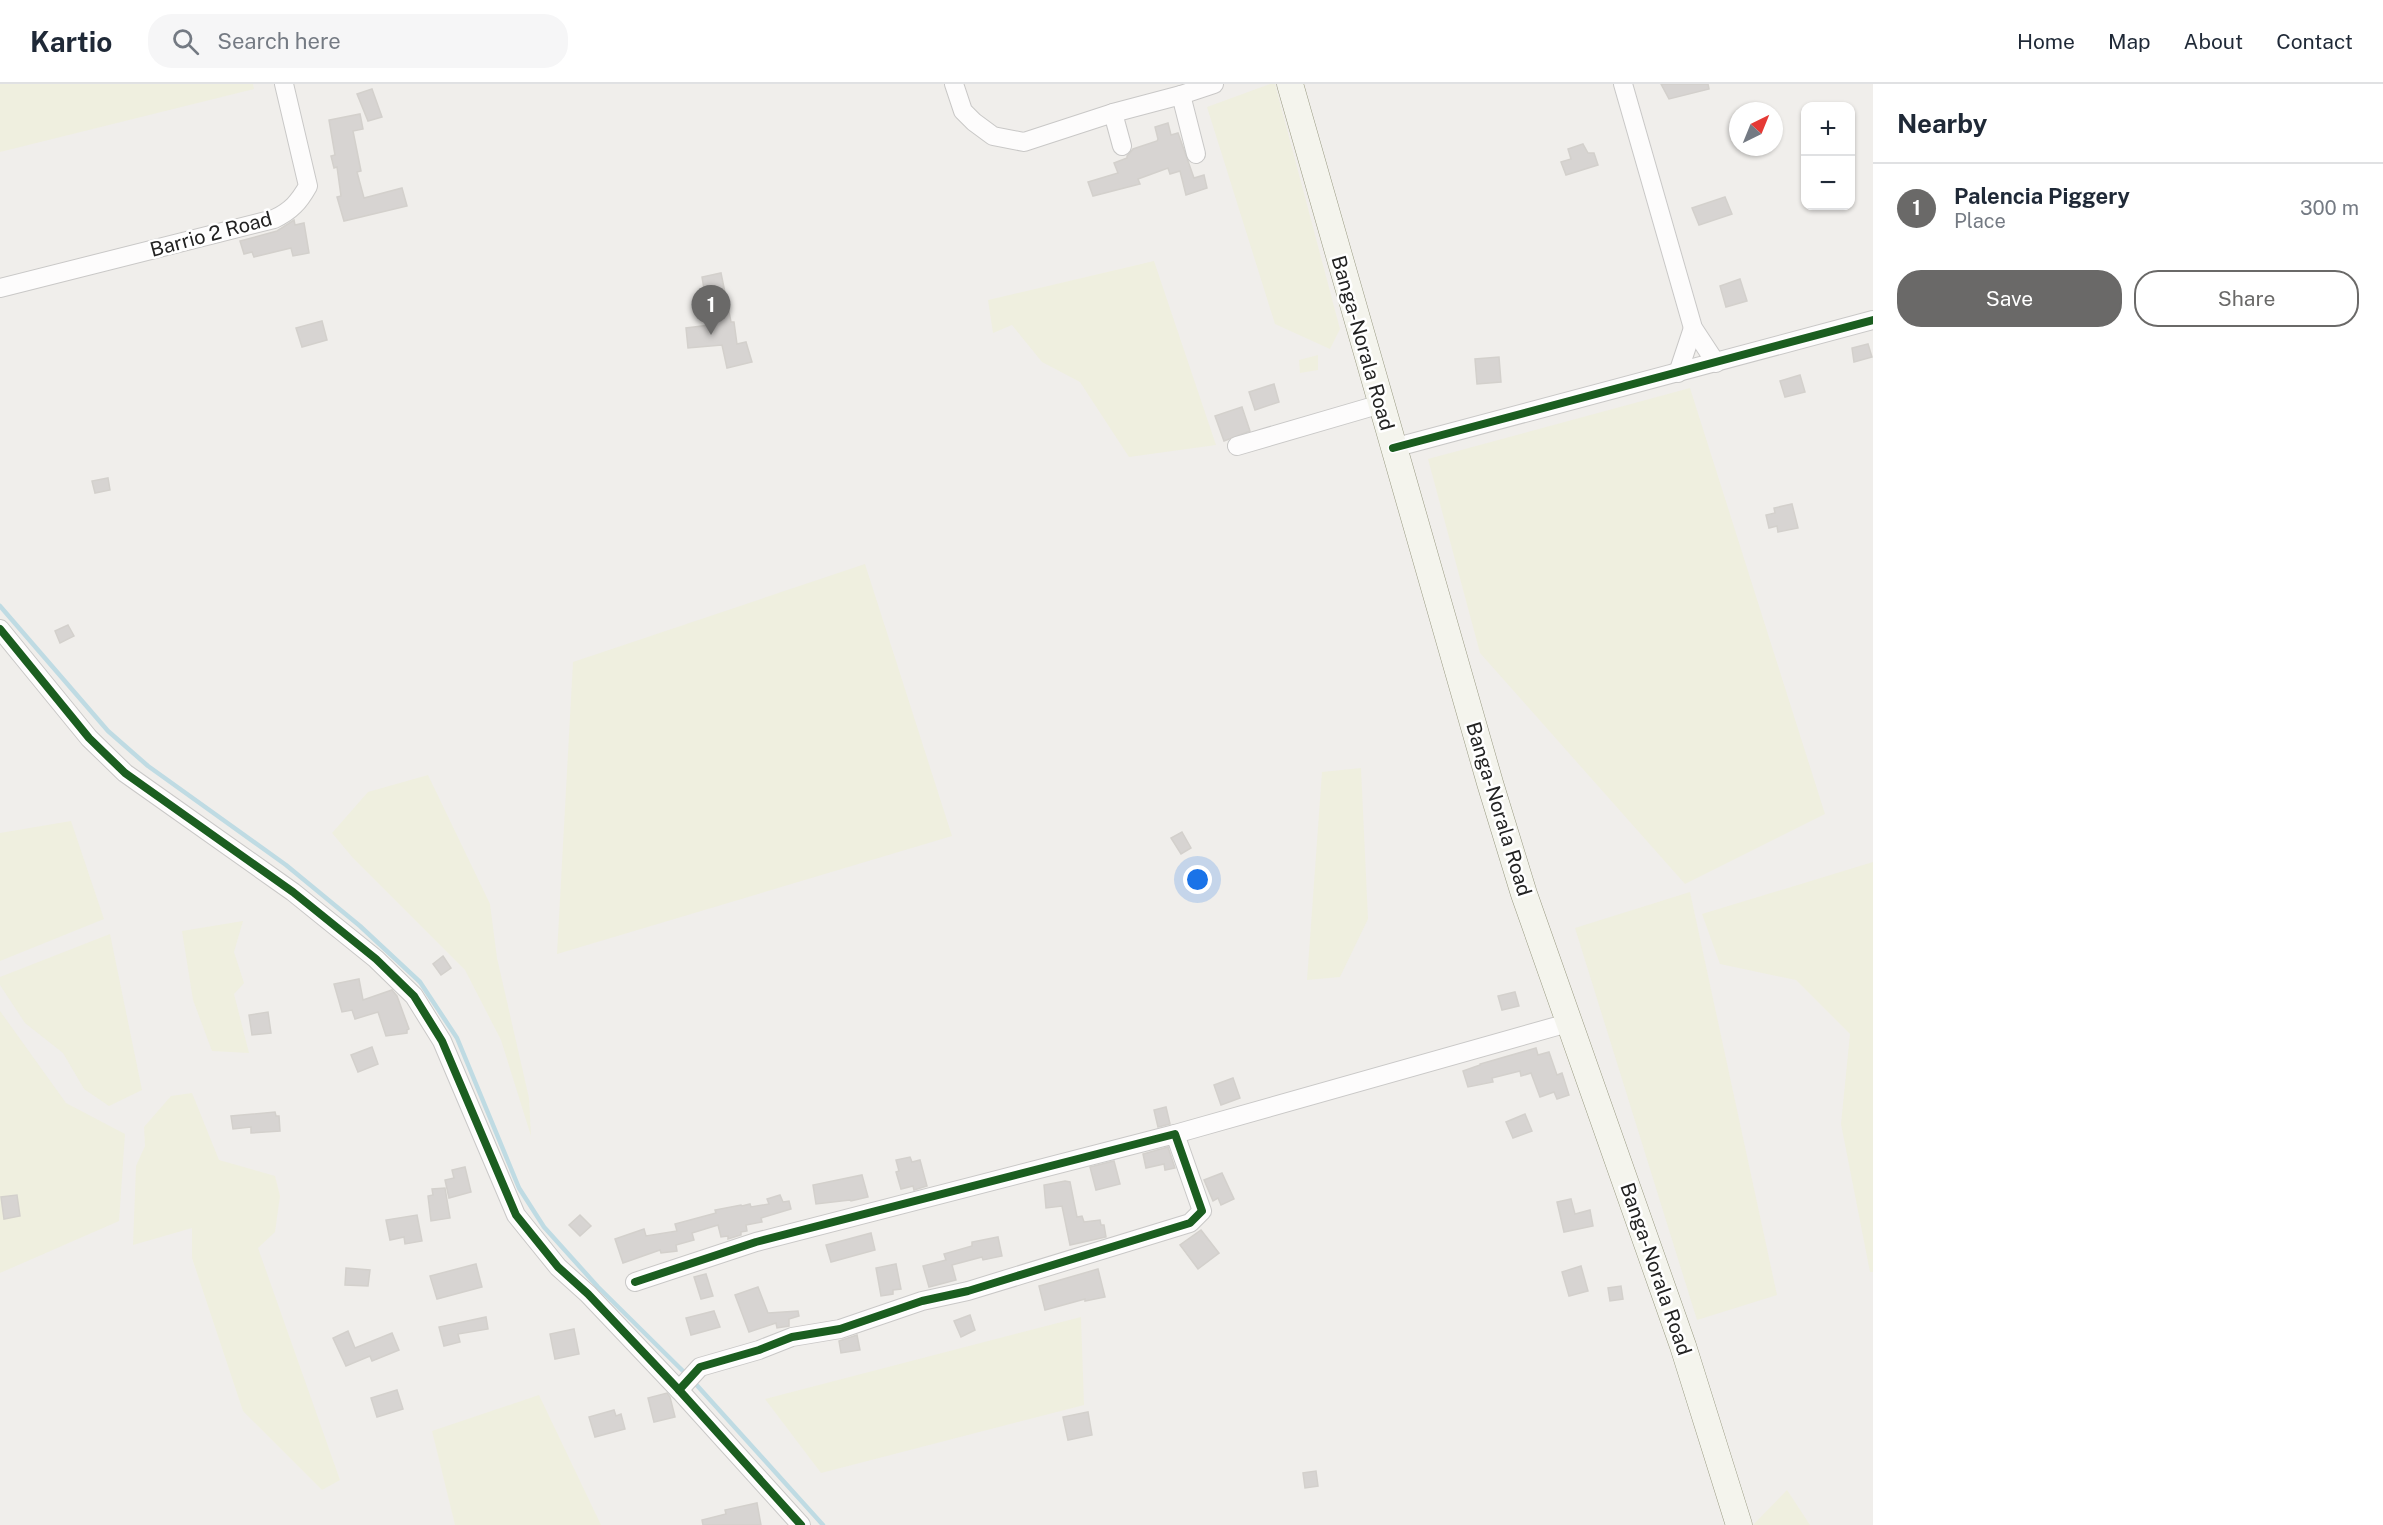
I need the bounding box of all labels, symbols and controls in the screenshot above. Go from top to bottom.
search box [148,14,568,68]
text: Kartio [30,25,112,58]
icon: search [169,25,202,58]
text: Search here [217,28,341,54]
text: Home [2017,29,2075,54]
text: Map [2108,29,2151,54]
text: About [2184,29,2243,54]
text: Contact [2276,29,2353,54]
north arrow [1729,102,1783,156]
map controls [1801,102,1855,210]
button: + [1801,102,1855,156]
text: Nearby [1897,108,1987,139]
button: − [1801,156,1855,210]
text: Palencia Piggery [1954,183,2130,209]
text: 1 [1912,196,1921,220]
text: 300 m [2300,196,2359,220]
street label: Barrio 2 Road [147,206,275,262]
text: Place [1954,209,2006,233]
street label: Banga-Norala Road [1327,253,1399,433]
button: Save [1897,270,2122,327]
button: Share [2134,270,2359,327]
pin: 1 [692,286,730,335]
street label: Banga-Norala Road [1461,719,1537,899]
your location [1183,865,1212,894]
street label: Banga-Norala Road [1615,1180,1697,1358]

